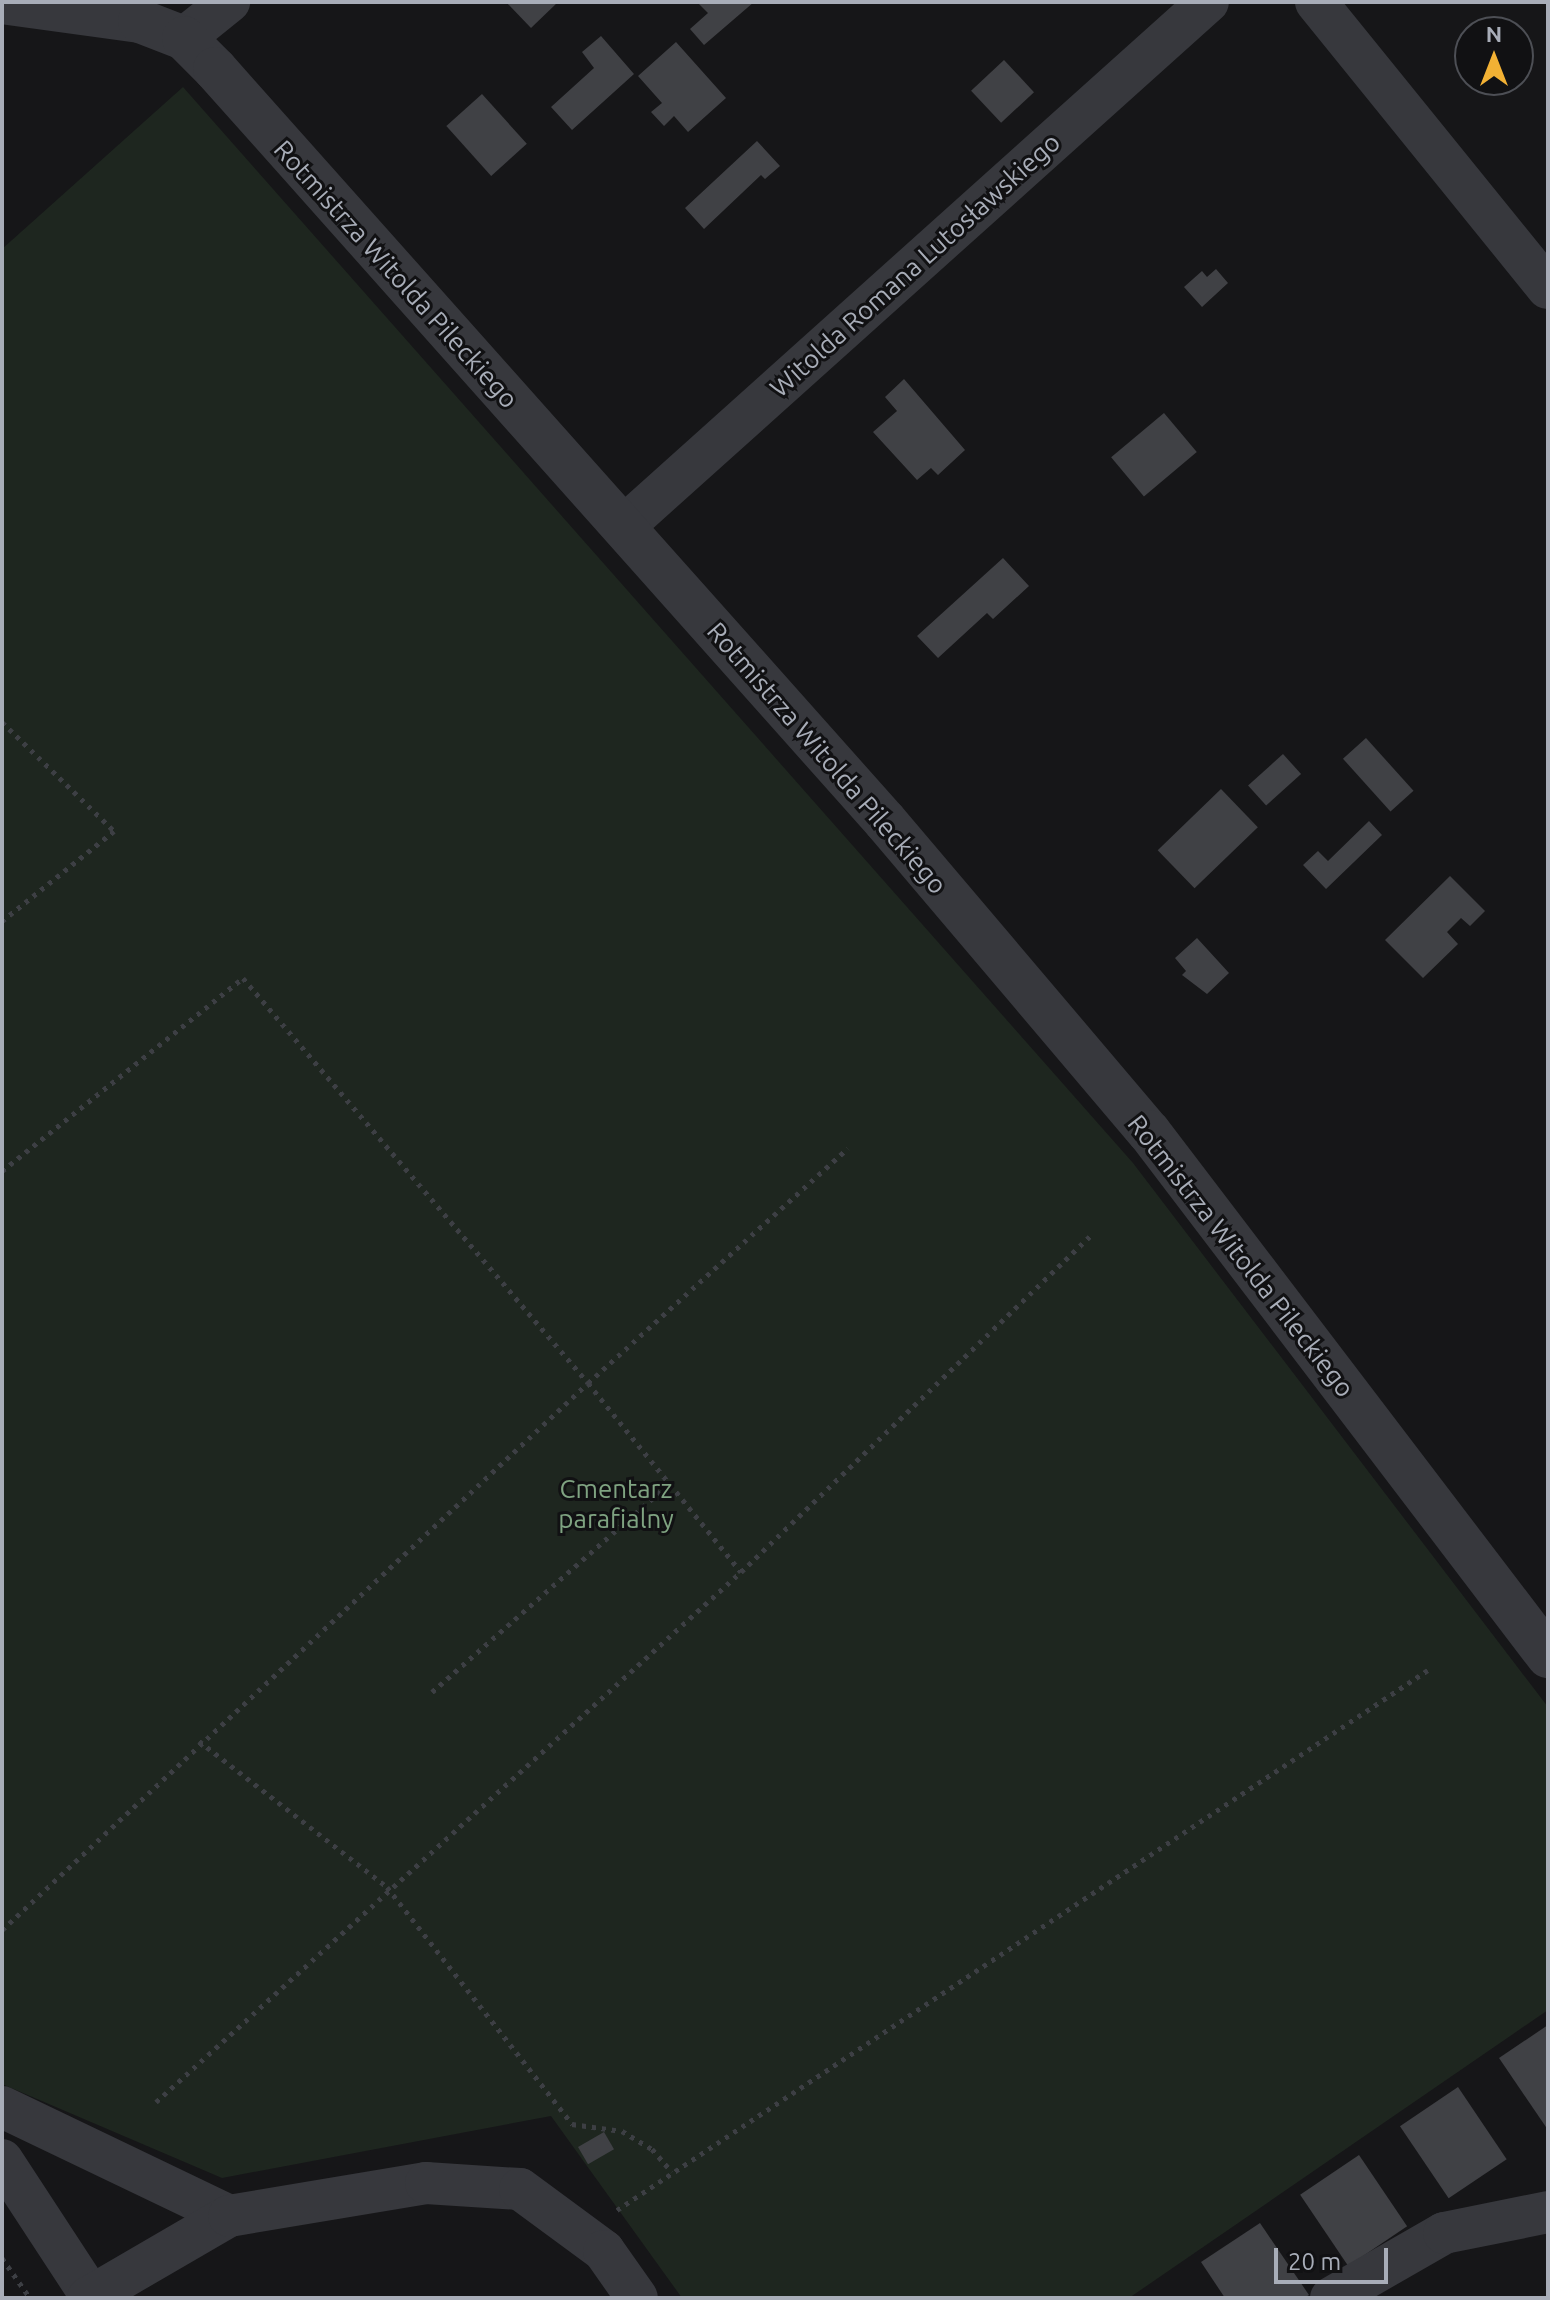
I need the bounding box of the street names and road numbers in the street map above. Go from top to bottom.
street label: Witolda Romana Lutosławskiego [764,126,1066,404]
street label: Rotmistrza Witolda Pileckiego [267,134,525,414]
street label: Rotmistrza Witolda Pileckiego [701,616,953,900]
street label: Rotmistrza Witolda Pileckiego [1121,1109,1361,1403]

